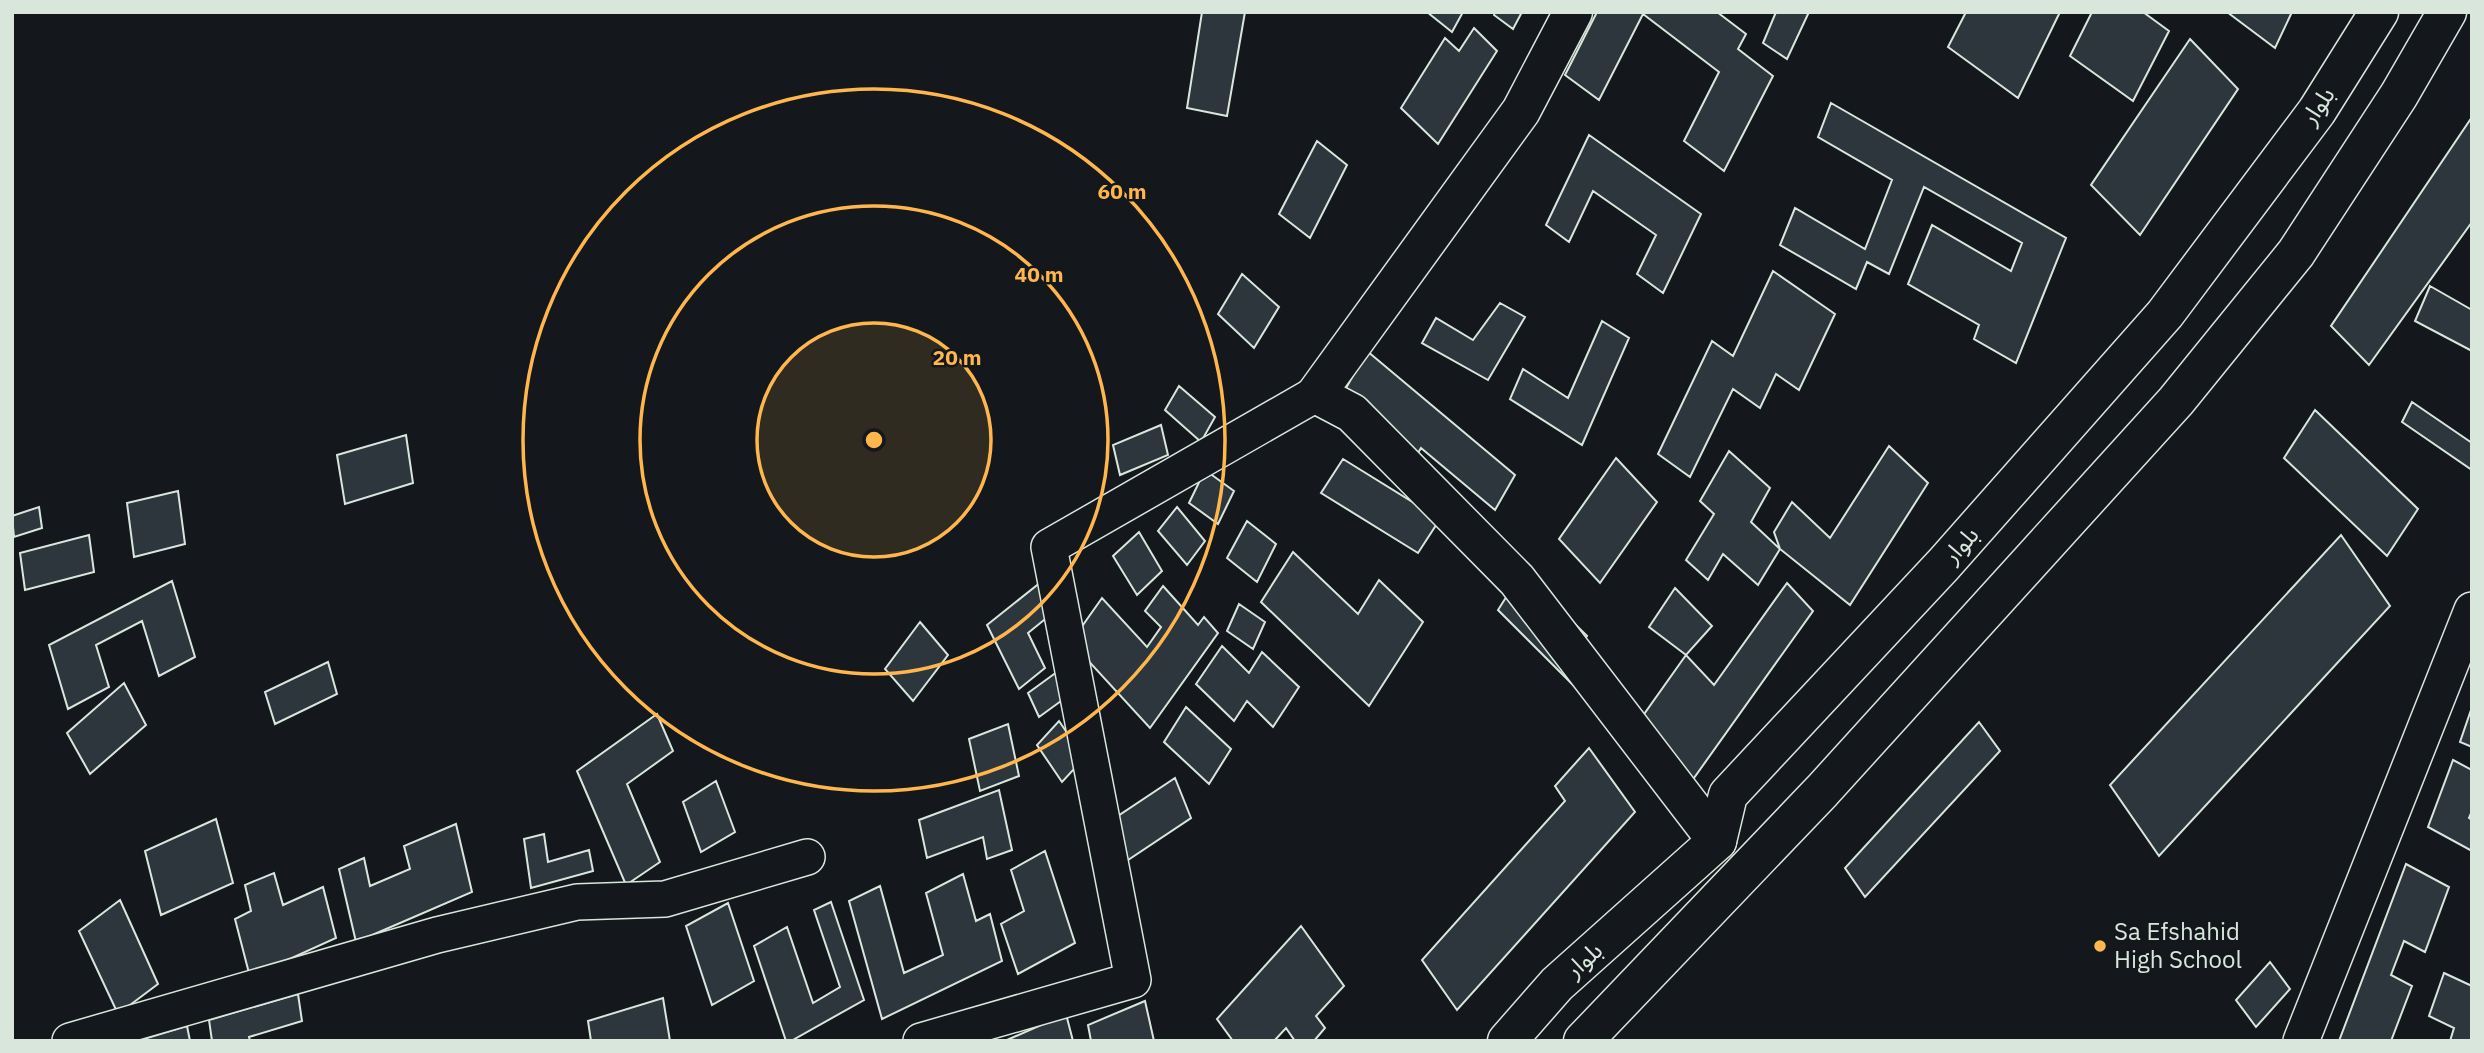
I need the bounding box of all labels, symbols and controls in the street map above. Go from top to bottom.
street label: بلوار [2292,80,2341,132]
text: 60 m [1098,177,1146,205]
text: 40 m [1015,260,1063,288]
text: 20 m [933,343,981,371]
centre of rings [862,428,886,452]
street label: بلوار [1934,519,1985,570]
place label: Sa Efshahid High School [2114,915,2242,975]
street label: بلوار [1557,934,1609,985]
marker: Sa Efshahid High School [2092,938,2108,954]

